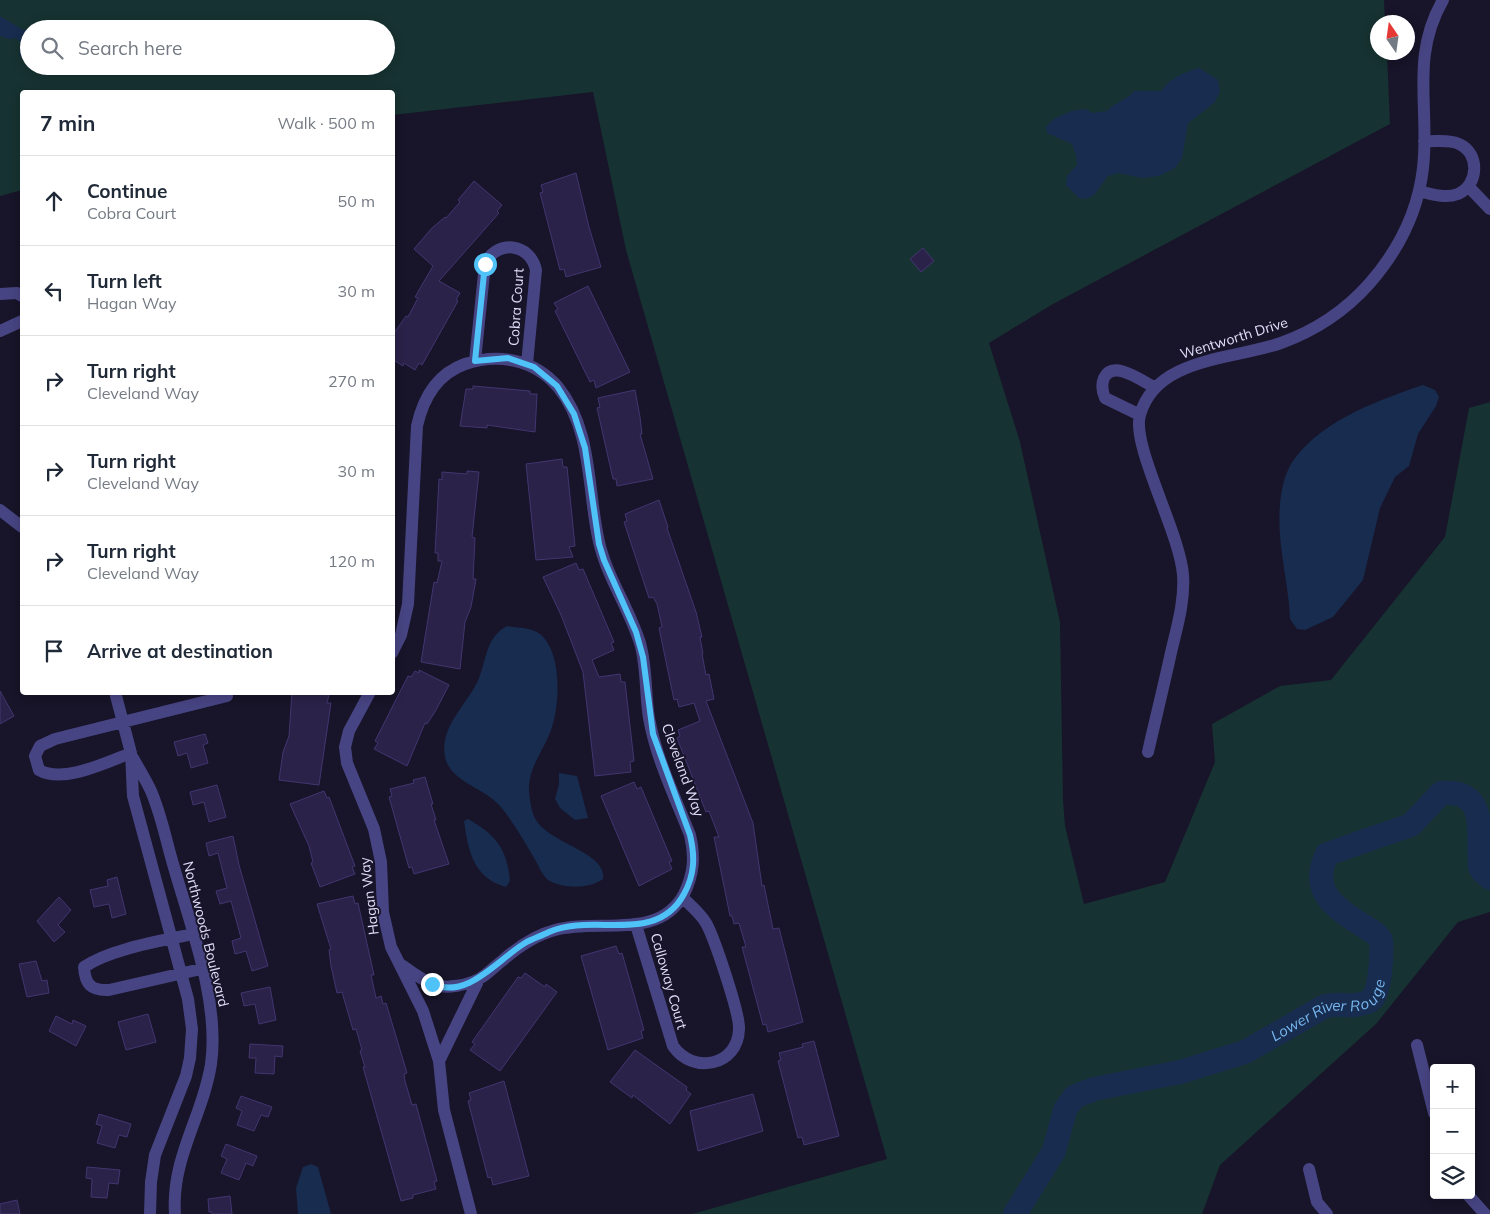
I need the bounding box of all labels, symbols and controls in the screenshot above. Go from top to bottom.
north arrow [1370,15,1415,60]
search box [20,20,395,75]
icon: search [38,34,66,62]
text: Search here [78,36,182,60]
text: 7 min [40,110,95,136]
text: Walk · 500 m [277,113,375,133]
text: Continue [87,179,167,203]
icon: ahead [40,187,68,215]
text: 50 m [338,191,375,211]
text: Cobra Court [87,203,176,223]
route start [474,253,497,276]
street label: Cobra Court [504,267,528,347]
text: Turn left [87,269,162,293]
icon: left [40,277,68,305]
text: 30 m [338,281,375,301]
text: Hagan Way [87,293,177,313]
street label: Wentworth Drive [1178,313,1290,363]
text: Turn right [87,359,176,383]
icon: right [40,367,68,395]
text: 270 m [328,371,375,391]
text: Cleveland Way [87,383,199,403]
text: Turn right [87,449,176,473]
icon: right [40,457,68,485]
text: 30 m [338,461,375,481]
text: Cleveland Way [87,473,199,493]
text: Turn right [87,539,176,563]
icon: right [40,547,68,575]
text: 120 m [328,551,375,571]
text: Cleveland Way [87,563,199,583]
icon: arrive [40,637,68,665]
text: Arrive at destination [87,639,273,663]
street label: Cleveland Way [658,721,708,820]
street label: Hagan Way [355,855,383,936]
street label: Northwoods Boulevard [179,859,233,1009]
street label: Calloway Court [647,931,691,1031]
route end [421,973,444,996]
water label: Lower River Rouge [1267,977,1388,1045]
map controls [1430,1064,1475,1199]
button: + [1430,1064,1475,1109]
button: − [1430,1109,1475,1154]
button: layers [1430,1154,1475,1199]

